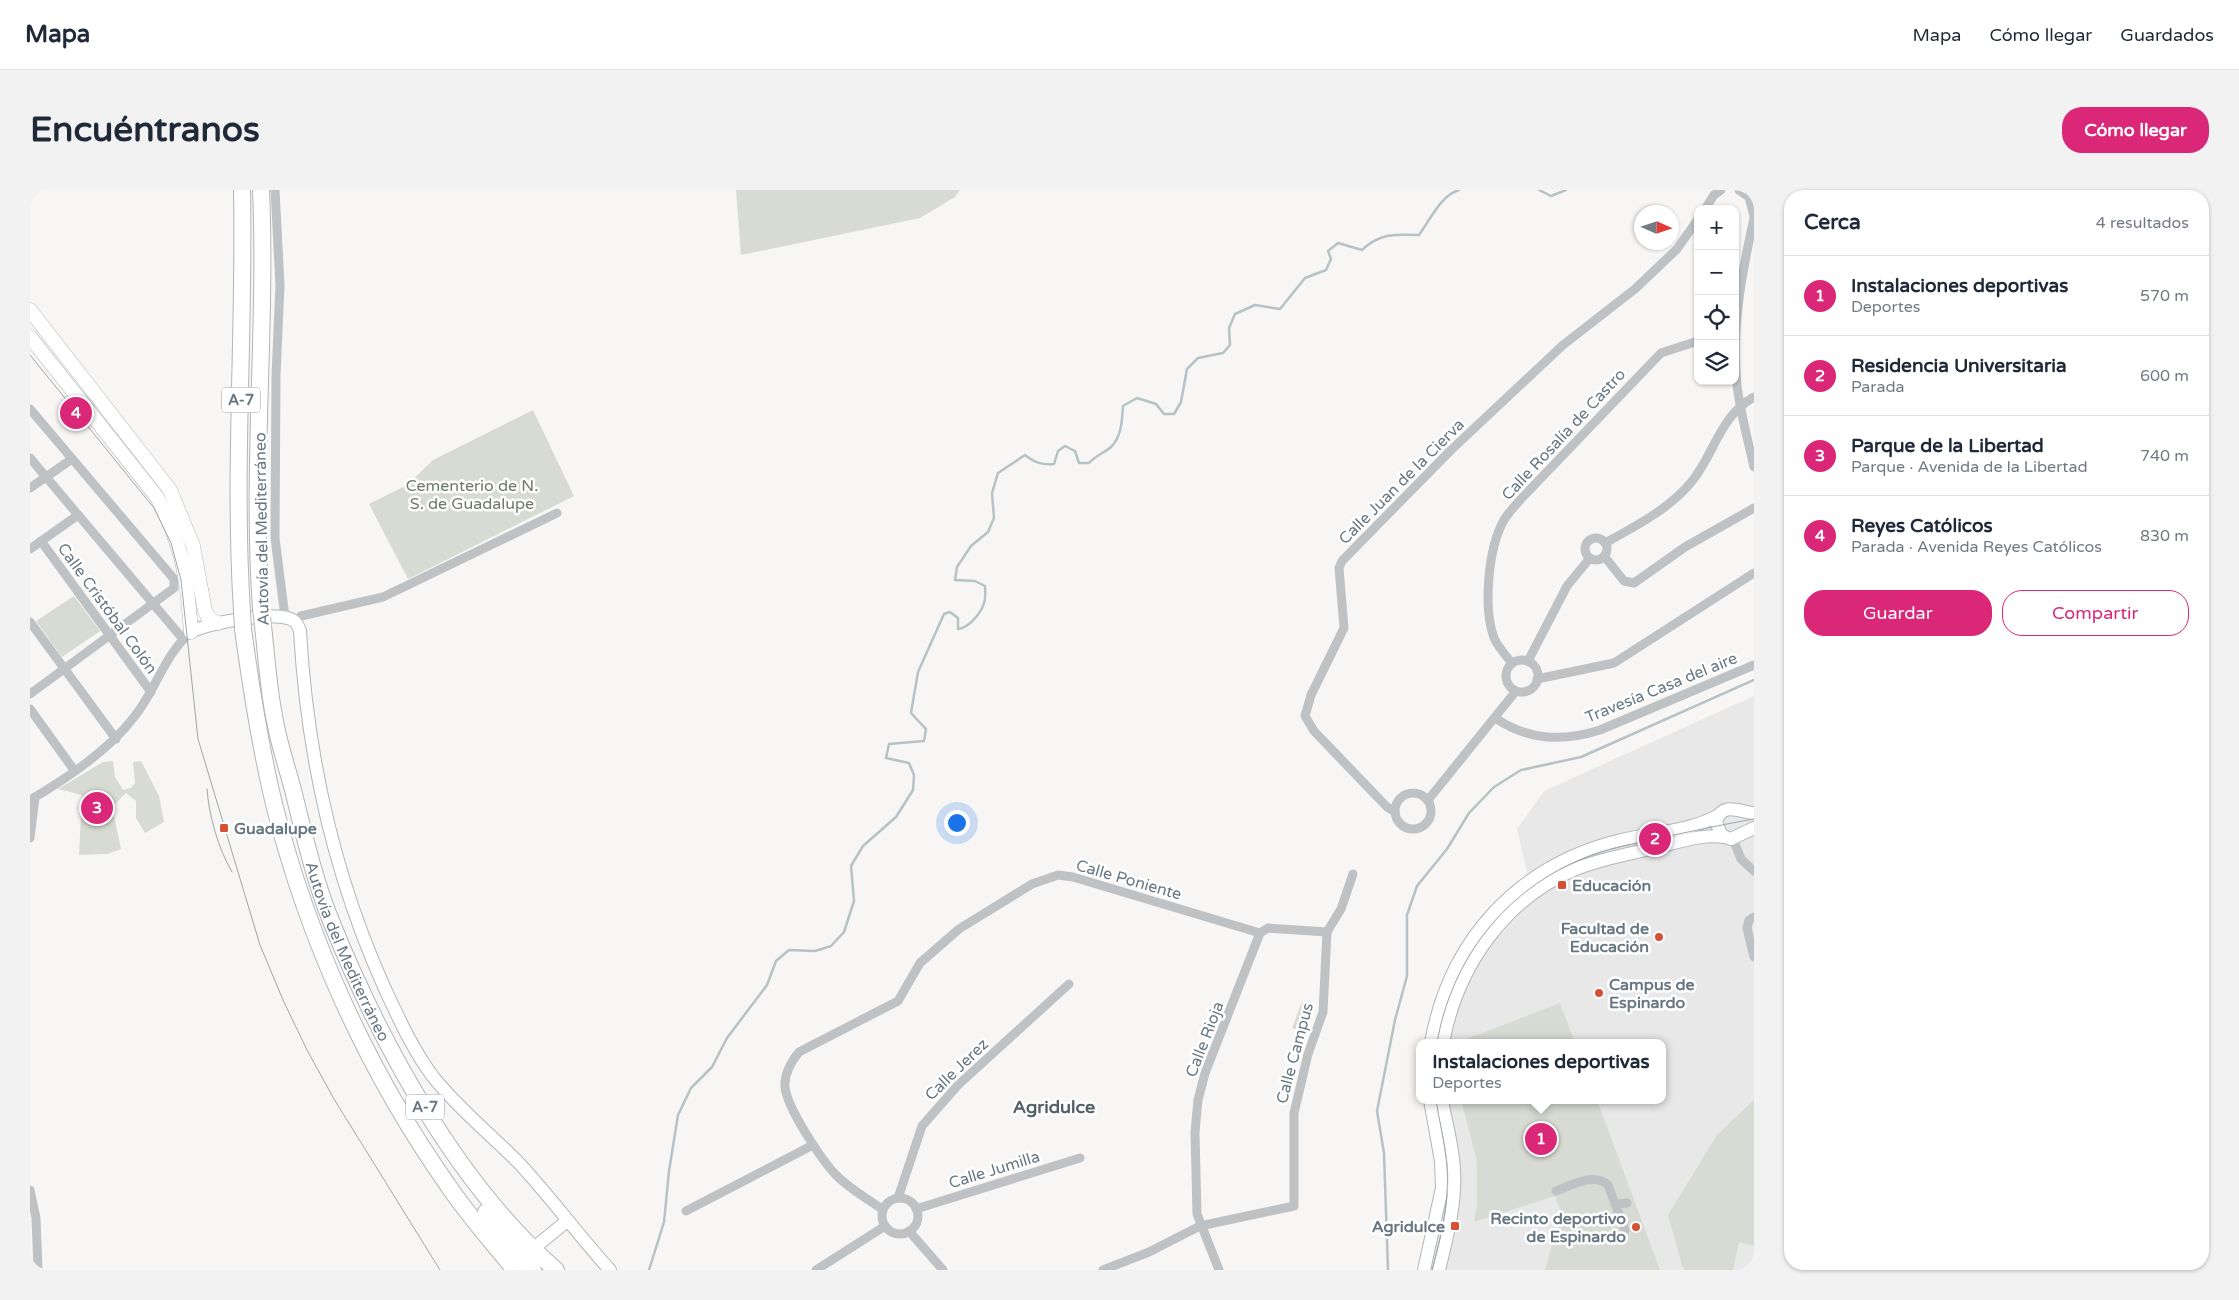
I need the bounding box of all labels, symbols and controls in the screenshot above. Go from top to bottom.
text: Mapa [25,20,90,49]
text: Mapa [1912,24,1961,46]
text: Cómo llegar [1989,24,2092,46]
text: Guardados [2120,24,2214,46]
button: Cómo llegar [2062,107,2209,153]
text: Encuéntranos [30,109,260,151]
north arrow [1634,205,1679,250]
map controls [1694,205,1739,385]
button: + [1694,205,1739,250]
text: Cerca [1804,210,1861,235]
text: 4 resultados [2096,213,2189,233]
button: − [1694,250,1739,295]
text: Instalaciones deportivas [1851,275,2068,297]
text: 1 [1815,286,1825,306]
text: 570 m [2140,286,2189,306]
button: locate [1694,295,1739,340]
text: Deportes [1851,297,1920,317]
button: layers [1694,340,1739,385]
text: Residencia Universitaria [1851,355,2067,377]
street label: Calle Rosalía de Castro [1497,365,1630,505]
text: 2 [1815,366,1825,386]
text: 600 m [2140,366,2189,386]
text: Parada [1851,377,1905,397]
road number: A-7 [222,388,260,412]
pin: 4 [60,394,92,432]
street label: Calle Juan de la Cierva [1335,415,1469,549]
street label: Autovía del Mediterráneo [250,432,274,626]
text: Parque de la Libertad [1851,435,2044,457]
text: 3 [1815,446,1825,466]
text: 740 m [2140,446,2189,466]
text: Parque · Avenida de la Libertad [1851,457,2087,477]
park label: Cementerio de N. S. de Guadalupe [406,476,538,514]
text: Reyes Católicos [1851,515,1993,537]
text: 4 [1815,526,1825,546]
text: 830 m [2140,526,2189,546]
text: Parada · Avenida Reyes Católicos [1851,537,2102,557]
street label: Calle Cristóbal Colón [53,539,161,678]
button: Guardar [1804,590,1992,636]
button: Compartir [2002,590,2189,636]
street label: Travesía Casa del aire [1582,648,1740,728]
pin: 3 [81,789,113,827]
your location [944,810,970,836]
place label: Guadalupe [234,819,317,839]
pin: 2 [1639,820,1671,858]
marker: Guadalupe [218,822,230,834]
street label: Calle Poniente [1074,855,1184,905]
street label: Autovía del Mediterráneo [301,859,394,1045]
place label: Educación [1572,876,1651,896]
marker: Educación [1556,879,1568,891]
place label: Facultad de Educación [1561,919,1649,957]
marker: Facultad de Educación [1653,931,1665,943]
place label: Campus de Espinardo [1609,975,1695,1013]
marker: Campus de Espinardo [1593,987,1605,999]
street label: Calle Rioja [1181,999,1229,1080]
street label: Calle Campus [1272,1001,1318,1106]
street label: Calle Jerez [921,1034,993,1105]
popup [1416,1039,1666,1104]
text: Instalaciones deportivas [1432,1051,1650,1073]
text: Deportes [1432,1073,1502,1093]
road number: A-7 [406,1094,444,1120]
district label: Agridulce [1013,1096,1095,1118]
pin: 1 [1525,1120,1557,1158]
street label: Calle Jumilla [946,1147,1042,1193]
place label: Recinto deportivo de Espinardo [1490,1209,1626,1247]
place label: Agridulce [1372,1217,1445,1237]
marker: Agridulce [1449,1220,1461,1232]
marker: Recinto deportivo de Espinardo [1630,1221,1642,1233]

